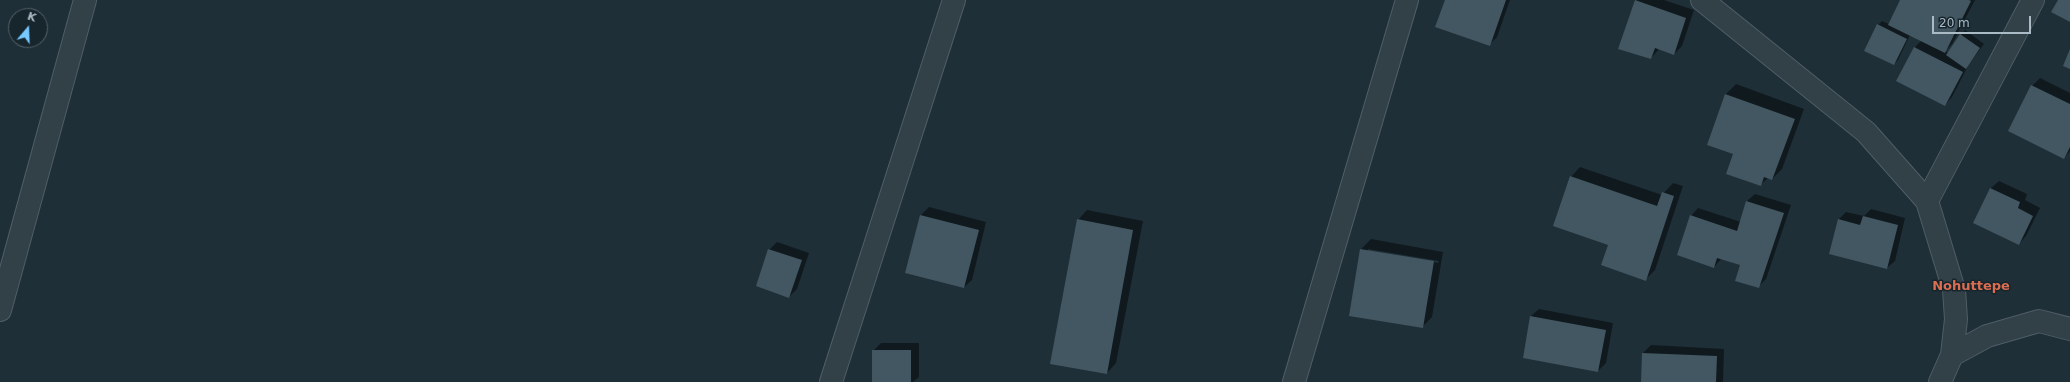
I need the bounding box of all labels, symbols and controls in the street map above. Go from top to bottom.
north arrow [8,8,48,48]
scale bar [1934,8,2033,34]
text: K [26,10,38,25]
text: 20 m [1939,16,1970,30]
district label: Nohuttepe [1932,279,2010,295]

